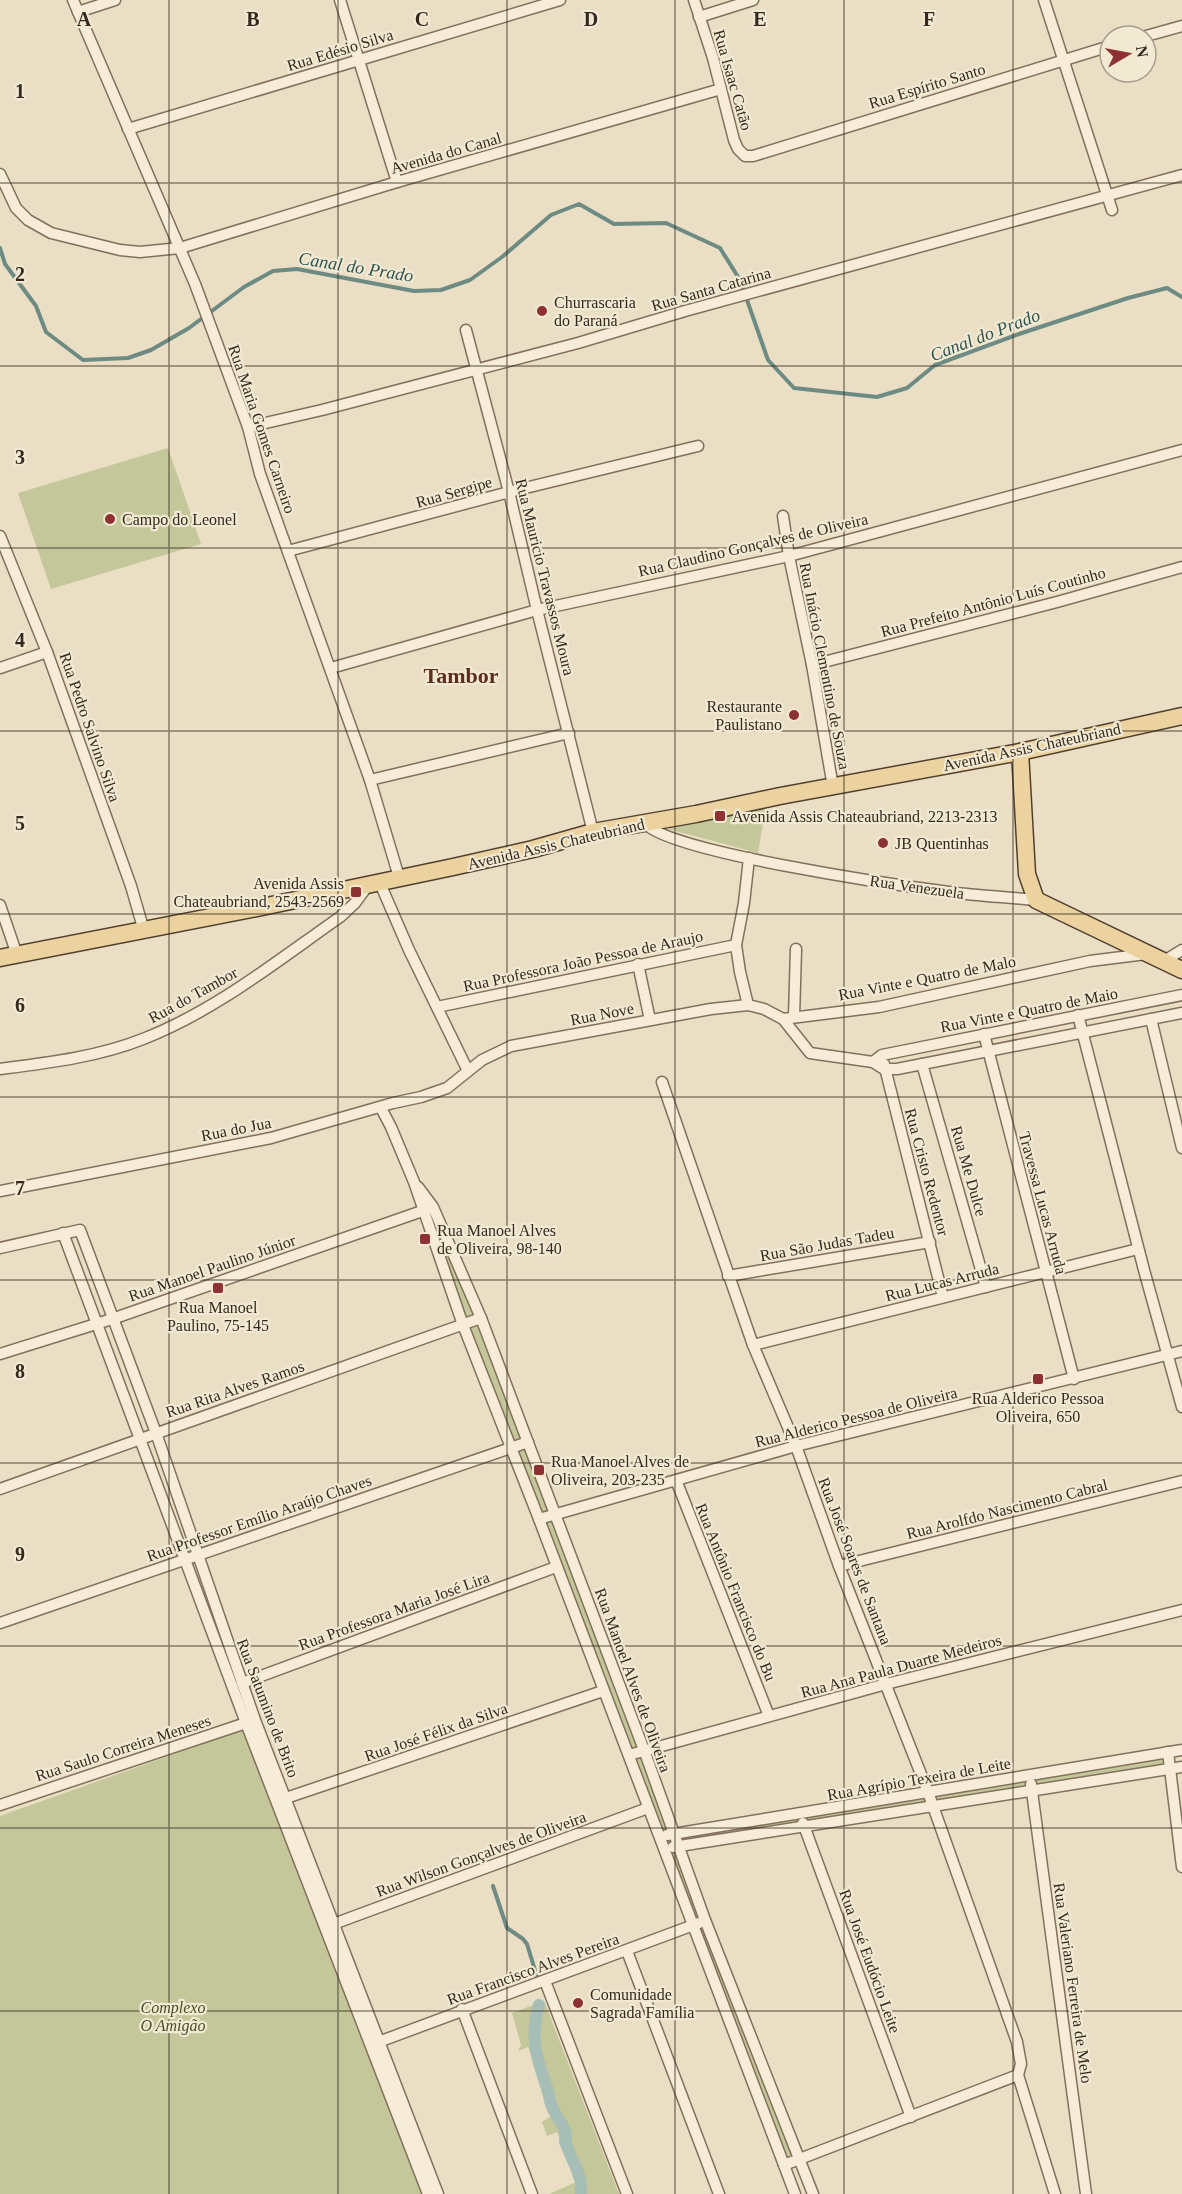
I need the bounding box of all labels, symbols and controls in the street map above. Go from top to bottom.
text: A [77,8,92,30]
text: B [246,8,260,30]
text: C [415,8,429,30]
text: D [584,8,598,30]
text: E [753,8,767,30]
text: F [923,8,935,30]
north arrow [1098,24,1158,84]
street label: Rua Edésio Silva [285,26,395,74]
street label: Rua Isaac Catão [711,28,755,132]
text: N [1133,44,1152,59]
street label: Rua Espírito Santo [867,60,988,113]
text: 1 [15,80,25,102]
street label: Avenida do Canal [389,129,504,177]
water label: Canal do Prado [297,248,415,286]
text: 2 [15,263,25,285]
street label: Rua Santa Catarina [649,264,773,314]
place label: Churrascaria do Paraná [554,294,636,329]
marker: Churrascaria do Paraná [535,304,549,318]
water label: Canal do Prado [927,305,1043,365]
street label: Rua Maria Gomes Carneiro [225,342,299,516]
text: 3 [15,446,25,468]
street label: Rua Sergipe [414,473,494,512]
street label: Rua Mauricio Travassos Moura [512,477,578,677]
street label: Rua Claudino Gonçalves de Oliveira [636,510,870,581]
place label: Campo do Leonel [122,511,237,529]
marker: Campo do Leonel [103,512,117,526]
street label: Rua Inácio Clementino de Souza [797,561,853,771]
street label: Rua Prefeito Antônio Luís Coutinho [879,564,1107,640]
text: 4 [15,629,25,651]
street label: Rua Pedro Salvino Silva [56,650,124,804]
district label: Tambor [424,663,499,688]
place label: Restaurante Paulistano [706,698,782,733]
marker: Restaurante Paulistano [787,708,801,722]
street label: Avenida Assis Chateubriand [942,720,1122,774]
place label: Avenida Assis Chateaubriand, 2213-2313 [732,808,997,825]
marker: Avenida Assis Chateaubriand, 2213-2313 [713,809,727,823]
text: 5 [15,812,25,834]
street label: Avenida Assis Chateubriand [466,815,646,873]
place label: JB Quentinhas [895,835,989,852]
marker: JB Quentinhas [876,836,890,850]
street label: Rua Venezuela [869,872,965,902]
place label: Avenida Assis Chateaubriand, 2543-2569 [173,875,344,910]
marker: Avenida Assis Chateaubriand, 2543-2569 [349,885,363,899]
street label: Rua Professora João Pessoa de Araujo [461,927,705,996]
street label: Rua Vinte e Quatro de Malo [837,952,1017,1004]
street label: Rua do Tambor [146,963,241,1026]
street label: Rua Vinte e Quatro de Maio [939,984,1119,1036]
text: 6 [15,994,25,1016]
street label: Rua Nove [569,1000,635,1028]
street label: Rua Cristo Redentor [902,1106,952,1238]
street label: Rua do Jua [199,1114,273,1144]
street label: Rua Me Dulce [948,1124,990,1218]
street label: Travessa Lucas Arruda [1016,1130,1070,1276]
text: 7 [15,1177,25,1199]
place label: Rua Manoel Alves de Oliveira, 98-140 [437,1222,562,1257]
street label: Rua São Judas Tadeu [759,1224,895,1264]
street label: Rua Manoel Paulino Júnior [126,1231,298,1305]
marker: Rua Manoel Alves de Oliveira, 98-140 [418,1232,432,1246]
street label: Rua Lucas Arruda [883,1260,1001,1304]
marker: Rua Manoel Paulino, 75-145 [211,1281,225,1295]
place label: Rua Manoel Paulino, 75-145 [167,1299,269,1334]
street label: Rua Rita Alves Ramos [164,1357,306,1421]
text: 8 [15,1360,25,1382]
marker: Rua Alderico Pessoa Oliveira, 650 [1031,1372,1045,1386]
street label: Rua Alderico Pessoa de Oliveira [753,1384,959,1450]
place label: Rua Alderico Pessoa Oliveira, 650 [972,1390,1104,1425]
place label: Rua Manoel Alves de Oliveira, 203-235 [551,1453,689,1488]
marker: Rua Manoel Alves de Oliveira, 203-235 [532,1463,546,1477]
street label: Rua Professor Emílio Araújo Chaves [144,1471,374,1565]
street label: Rua José Soares de Santana [815,1475,895,1647]
street label: Rua Arolfdo Nascimento Cabral [905,1476,1110,1542]
street label: Rua Antônio Francisco do Bu [692,1501,780,1683]
text: 9 [15,1543,25,1565]
street label: Rua Professora Maria José Lira [296,1569,492,1653]
street label: Rua Manoel Alves de Oliveira [592,1586,674,1774]
street label: Rua Ana Paula Duarte Medeiros [799,1631,1003,1701]
street label: Rua Satumino de Brito [234,1636,302,1780]
street label: Rua José Félix da Silva [362,1700,510,1764]
street label: Rua Saulo Correira Meneses [33,1712,213,1784]
street label: Rua Agrípio Texeira de Leite [826,1754,1012,1805]
street label: Rua Wilson Gonçalves de Oliveira [374,1808,589,1901]
street label: Rua Valeriano Ferreira de Melo [1051,1882,1095,2084]
street label: Rua José Eudócio Leite [836,1887,904,2035]
street label: Rua Francisco Alves Pereira [445,1930,621,2008]
place label: Comunidade Sagrada Família [590,1986,694,2022]
marker: Comunidade Sagrada Família [571,1996,585,2010]
park label: Complexo O Amigão [140,1999,206,2035]

